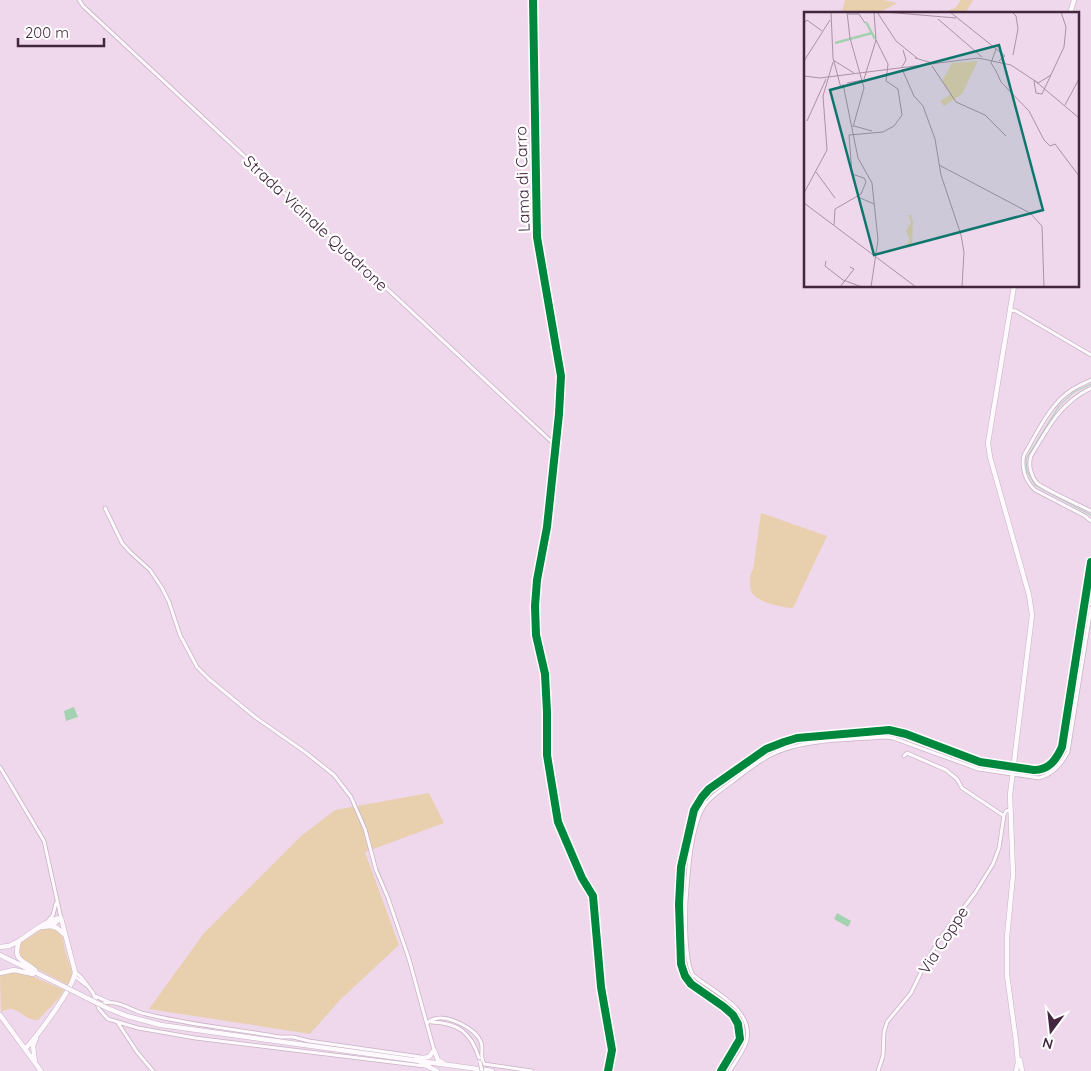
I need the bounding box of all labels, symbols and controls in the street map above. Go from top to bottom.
inset map [804,12,1078,288]
scale bar [18,15,104,47]
text: 200 m [25,23,69,42]
street label: Lama di Carro [510,126,534,232]
street label: Strada Vicinale Quadrone [240,151,392,295]
street label: Via Coppe [914,902,972,978]
north arrow [1026,1006,1076,1056]
text: N [1040,1034,1055,1054]

